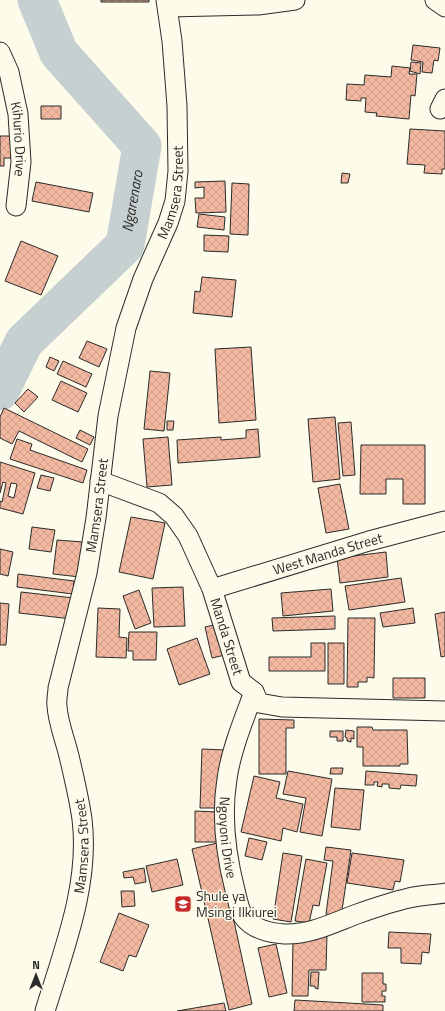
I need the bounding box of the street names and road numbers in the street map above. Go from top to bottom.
street label: Kihurio Drive [6,100,32,178]
street label: Mamsera Street [151,145,188,242]
street label: Mamsera Street [79,457,113,554]
street label: West Manda Street [270,527,385,580]
street label: Manda Street [205,595,249,678]
street label: Ngoyoni Drive [214,796,243,880]
street label: Mamsera Street [68,797,94,895]

